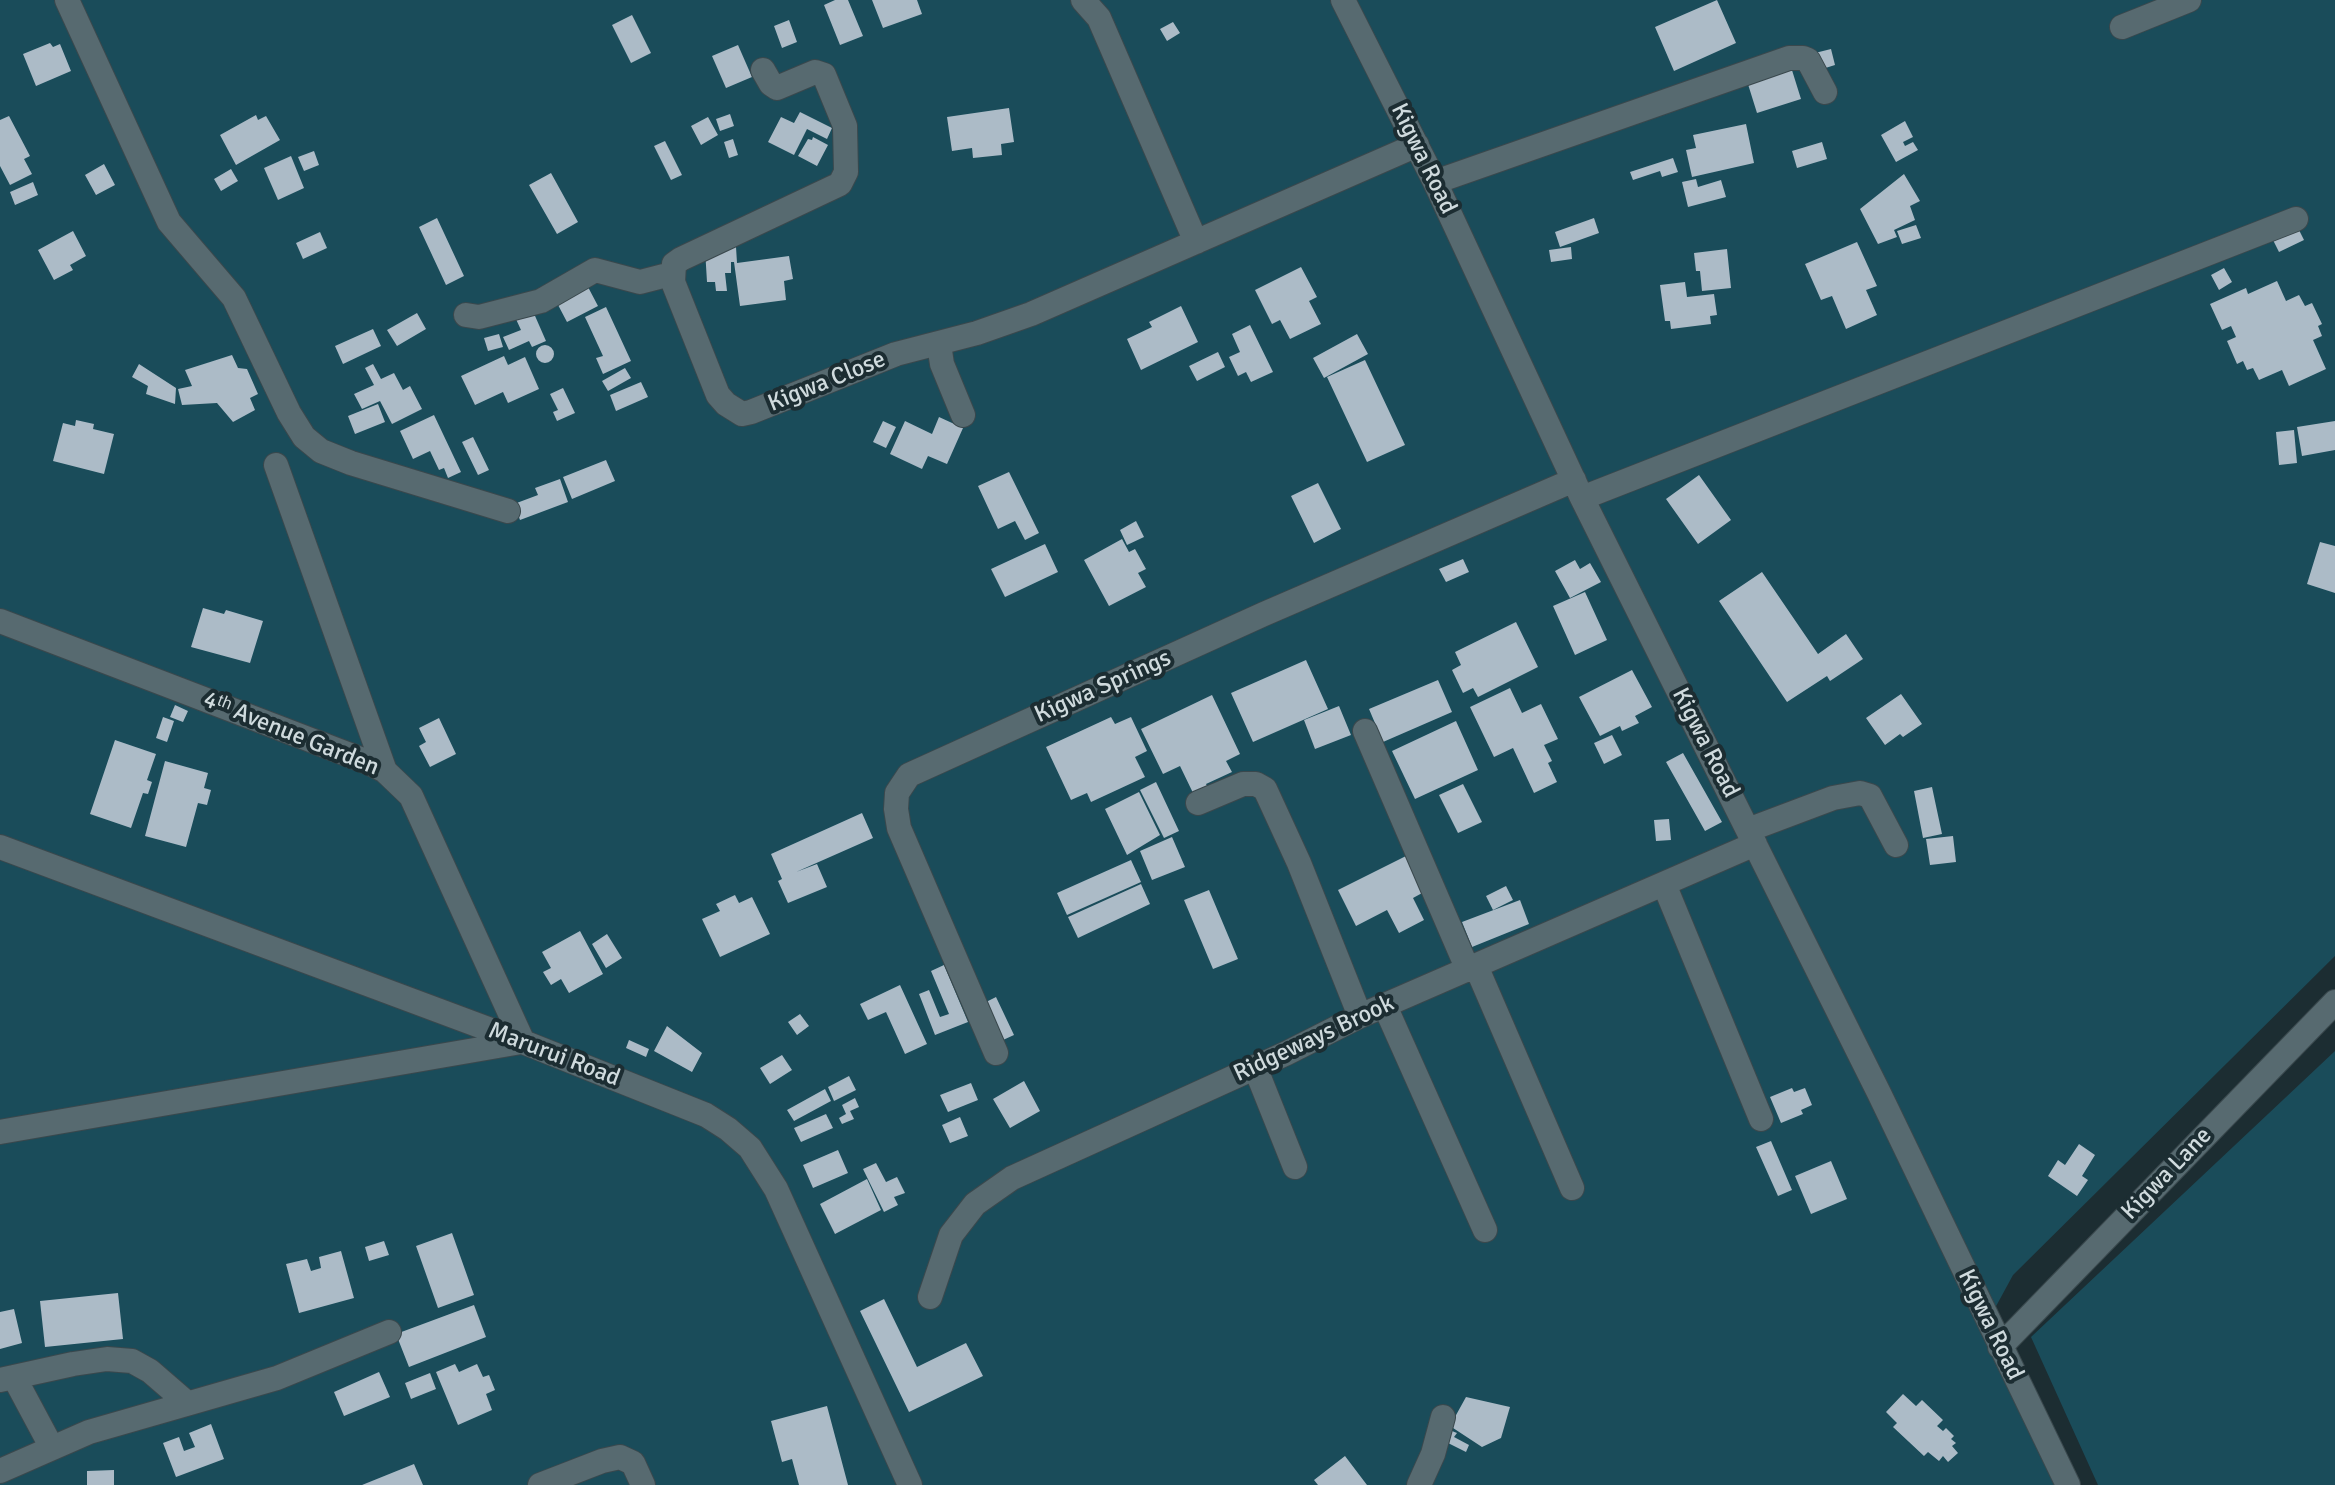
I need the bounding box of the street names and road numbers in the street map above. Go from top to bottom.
street label: Kigwa Road [1384,99,1462,219]
street label: Kigwa Close [764,345,890,419]
street label: Kigwa Springs [1030,644,1176,730]
street label: Kigwa Road [1665,683,1745,803]
street label: 4ᵗʰ Avenue Garden [199,686,383,782]
street label: Ridgeways Brook [1229,989,1399,1089]
street label: Marurui Road [484,1017,624,1093]
street label: Kigwa Lane [2116,1122,2218,1226]
street label: Kigwa Road [1951,1265,2029,1385]

